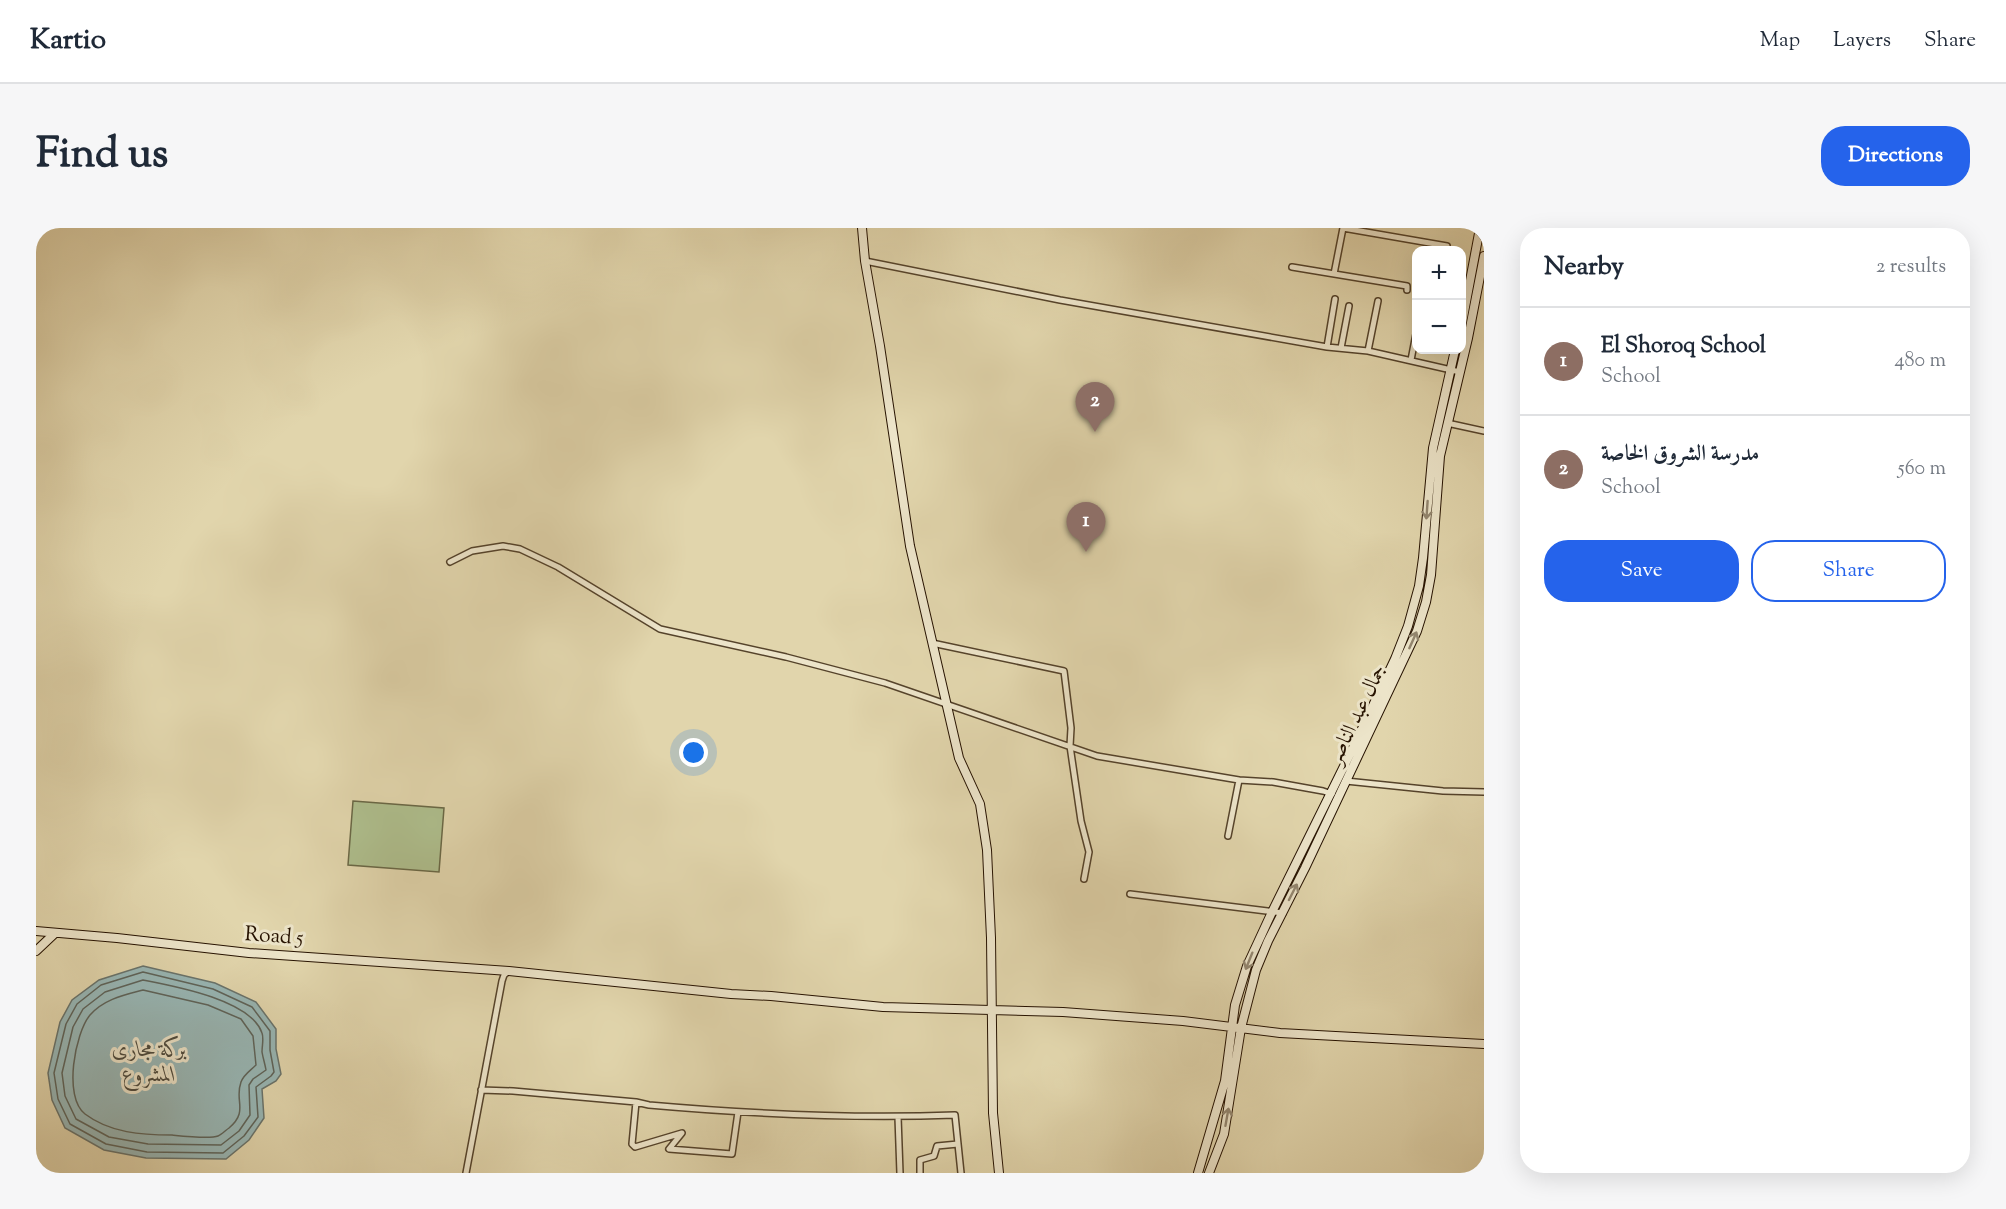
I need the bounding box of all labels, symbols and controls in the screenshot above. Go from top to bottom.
text: Kartio [30,21,106,61]
text: Map [1760,26,1800,56]
text: Layers [1833,26,1891,56]
text: Share [1924,26,1976,56]
text: Find us [36,126,168,186]
button: Directions [1821,126,1970,186]
map controls [1412,246,1466,354]
button: + [1412,246,1466,300]
text: Nearby [1544,249,1624,286]
text: 2 results [1876,253,1946,282]
button: − [1412,300,1466,354]
text: El Shoroq School [1601,331,1766,363]
text: 1 [1560,347,1567,376]
text: 480 m [1895,347,1946,376]
text: School [1601,363,1661,392]
pin: 2 [1076,382,1114,432]
text: مدرسة الشروق الخاصة [1601,439,1759,471]
text: 2 [1559,455,1568,484]
text: 560 m [1898,455,1946,484]
text: School [1601,474,1661,503]
one-way arrow [1421,500,1432,520]
pin: 1 [1066,502,1106,552]
button: Save [1544,540,1739,602]
button: Share [1751,540,1946,602]
one-way arrow [1408,632,1420,650]
street label: جمال عبد الناصر [1320,660,1395,772]
your location [679,738,708,767]
one-way arrow [1288,883,1300,901]
street label: Road 5 [244,920,304,954]
one-way arrow [1243,952,1254,970]
water label: بركة مجارى المشروع [112,1035,187,1092]
one-way arrow [1222,1108,1233,1128]

